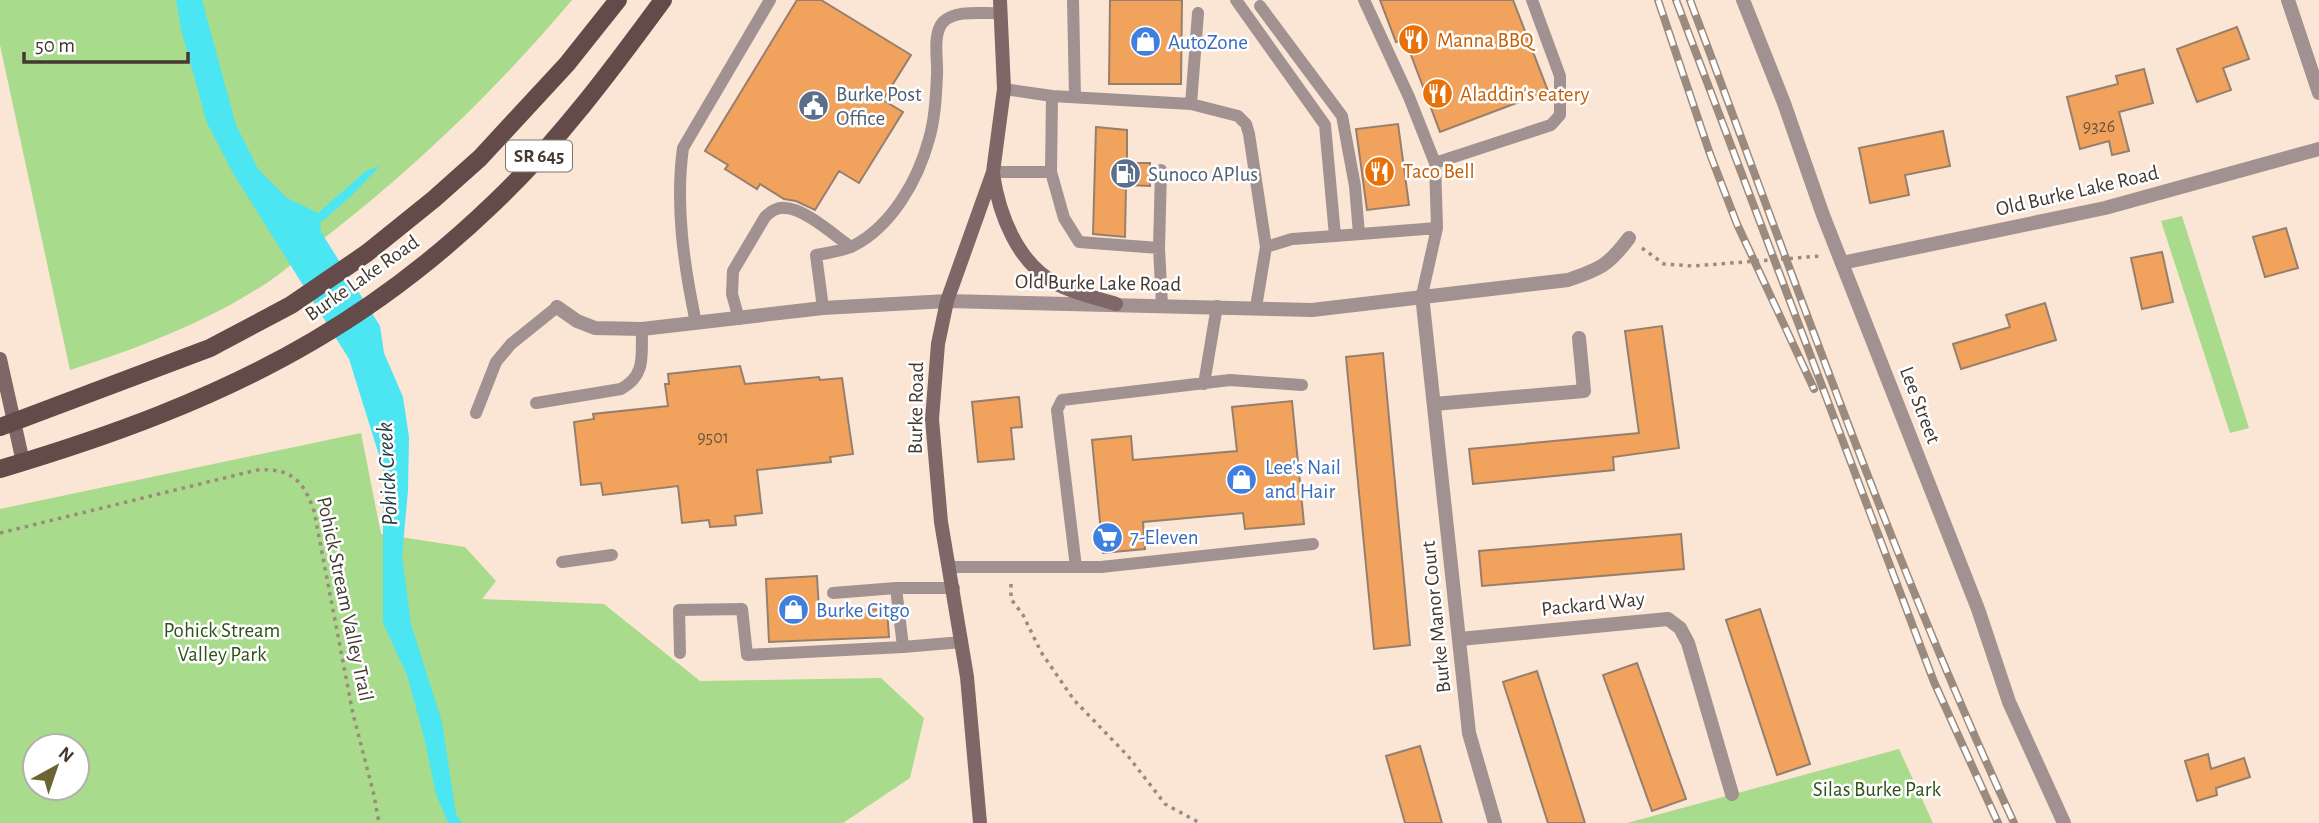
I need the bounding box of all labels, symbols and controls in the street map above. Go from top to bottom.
scale bar [24,21,189,65]
restaurant icon: Manna BBQ [1397,23,1431,57]
shop icon: AutoZone [1128,25,1162,59]
place label: Manna BBQ [1437,30,1536,51]
place label: AutoZone [1168,32,1248,53]
text: 50 m [35,35,75,56]
restaurant icon: Aladdin's eatery [1420,77,1454,111]
place label: Burke Post Office [836,84,922,129]
place label: Aladdin's eatery [1460,84,1590,105]
public building icon: Burke Post Office [796,89,830,123]
house number: 9326 [2083,118,2115,136]
road number: SR 645 [506,140,572,172]
restaurant icon: Taco Bell [1363,154,1397,188]
fuel station icon: Sunoco APlus [1108,157,1142,191]
place label: Taco Bell [1403,161,1475,182]
street label: Old Burke Lake Road [1994,162,2161,220]
place label: Sunoco APlus [1148,164,1258,185]
street label: Burke Lake Road [301,231,423,325]
street label: Old Burke Lake Road [1015,271,1181,295]
street label: Burke Road [905,361,927,455]
street label: Lee Street [1896,364,1944,447]
water label: Pohick Creek [374,421,402,527]
house number: 9501 [697,429,729,447]
place label: Lee's Nail and Hair [1265,457,1341,502]
shop icon: Lee's Nail and Hair [1225,462,1259,496]
street label: Pohick Stream Valley Trail [313,495,377,703]
supermarket icon: 7-Eleven [1090,520,1124,554]
place label: 7-Eleven [1130,527,1199,548]
street label: Burke Manor Court [1418,540,1454,694]
street label: Packard Way [1540,588,1646,620]
shop icon: Burke Citgo [776,593,810,627]
place label: Burke Citgo [816,600,910,621]
park label: Pohick Stream Valley Park [164,620,280,665]
north arrow [21,732,91,802]
text: N [55,744,77,767]
park label: Silas Burke Park [1813,779,1942,800]

